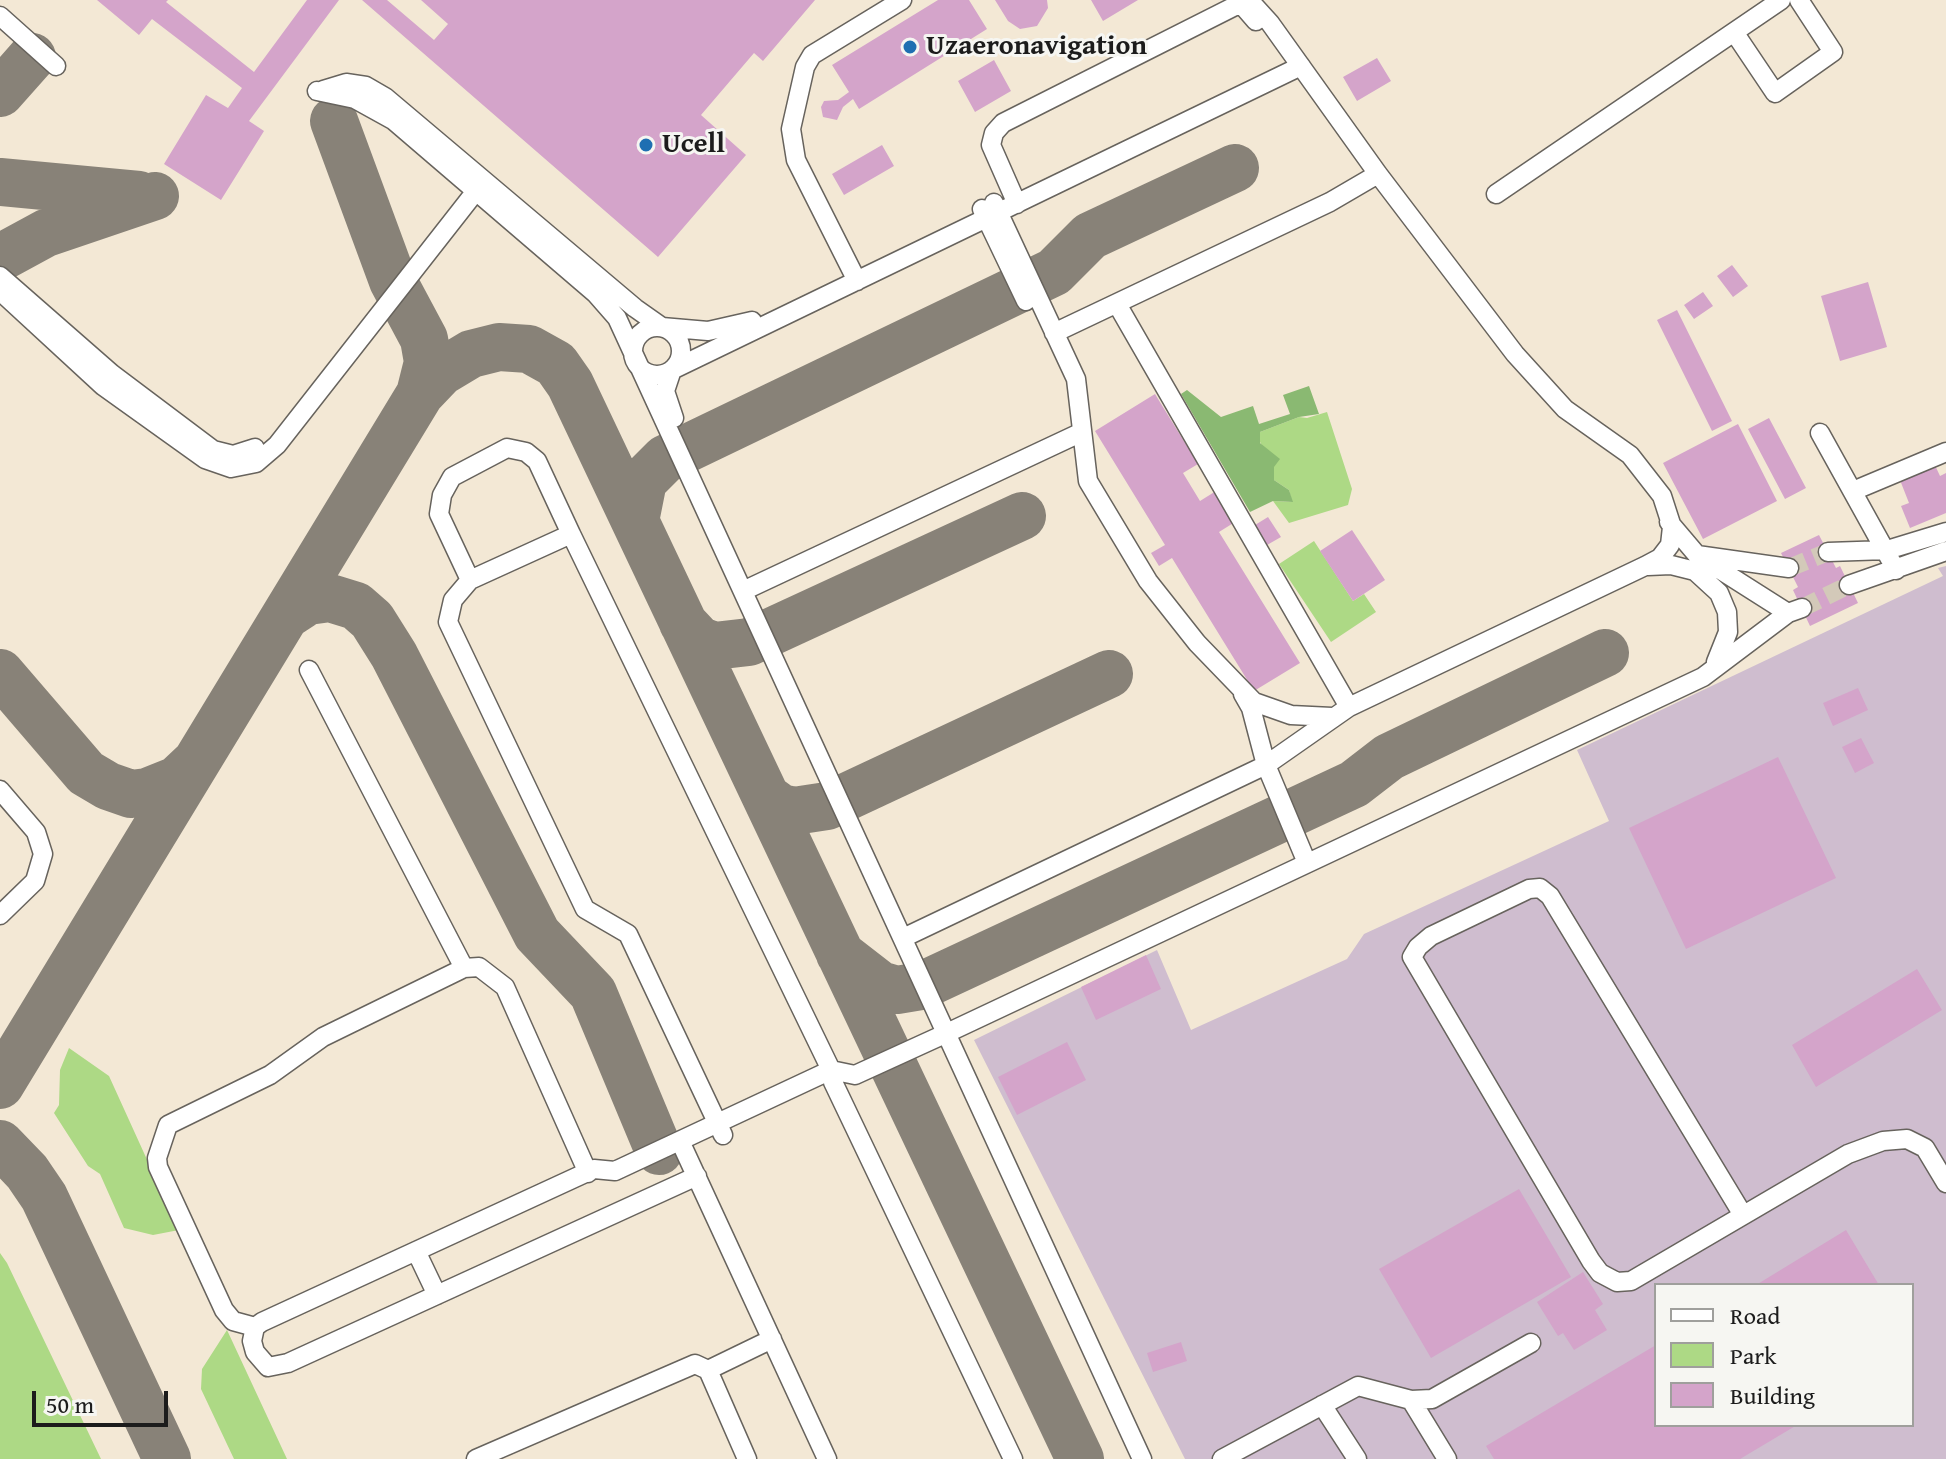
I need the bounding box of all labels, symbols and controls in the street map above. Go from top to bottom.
place label: Uzaeronavigation [926,30,1147,64]
marker: Uzaeronavigation [901,38,919,56]
place label: Ucell [662,128,725,162]
marker: Ucell [637,136,655,154]
legend [1654,1283,1914,1427]
text: Road [1730,1298,1780,1333]
text: Park [1730,1338,1776,1373]
scale bar [36,1375,172,1425]
text: Building [1730,1378,1815,1413]
text: 50 m [46,1387,94,1422]

